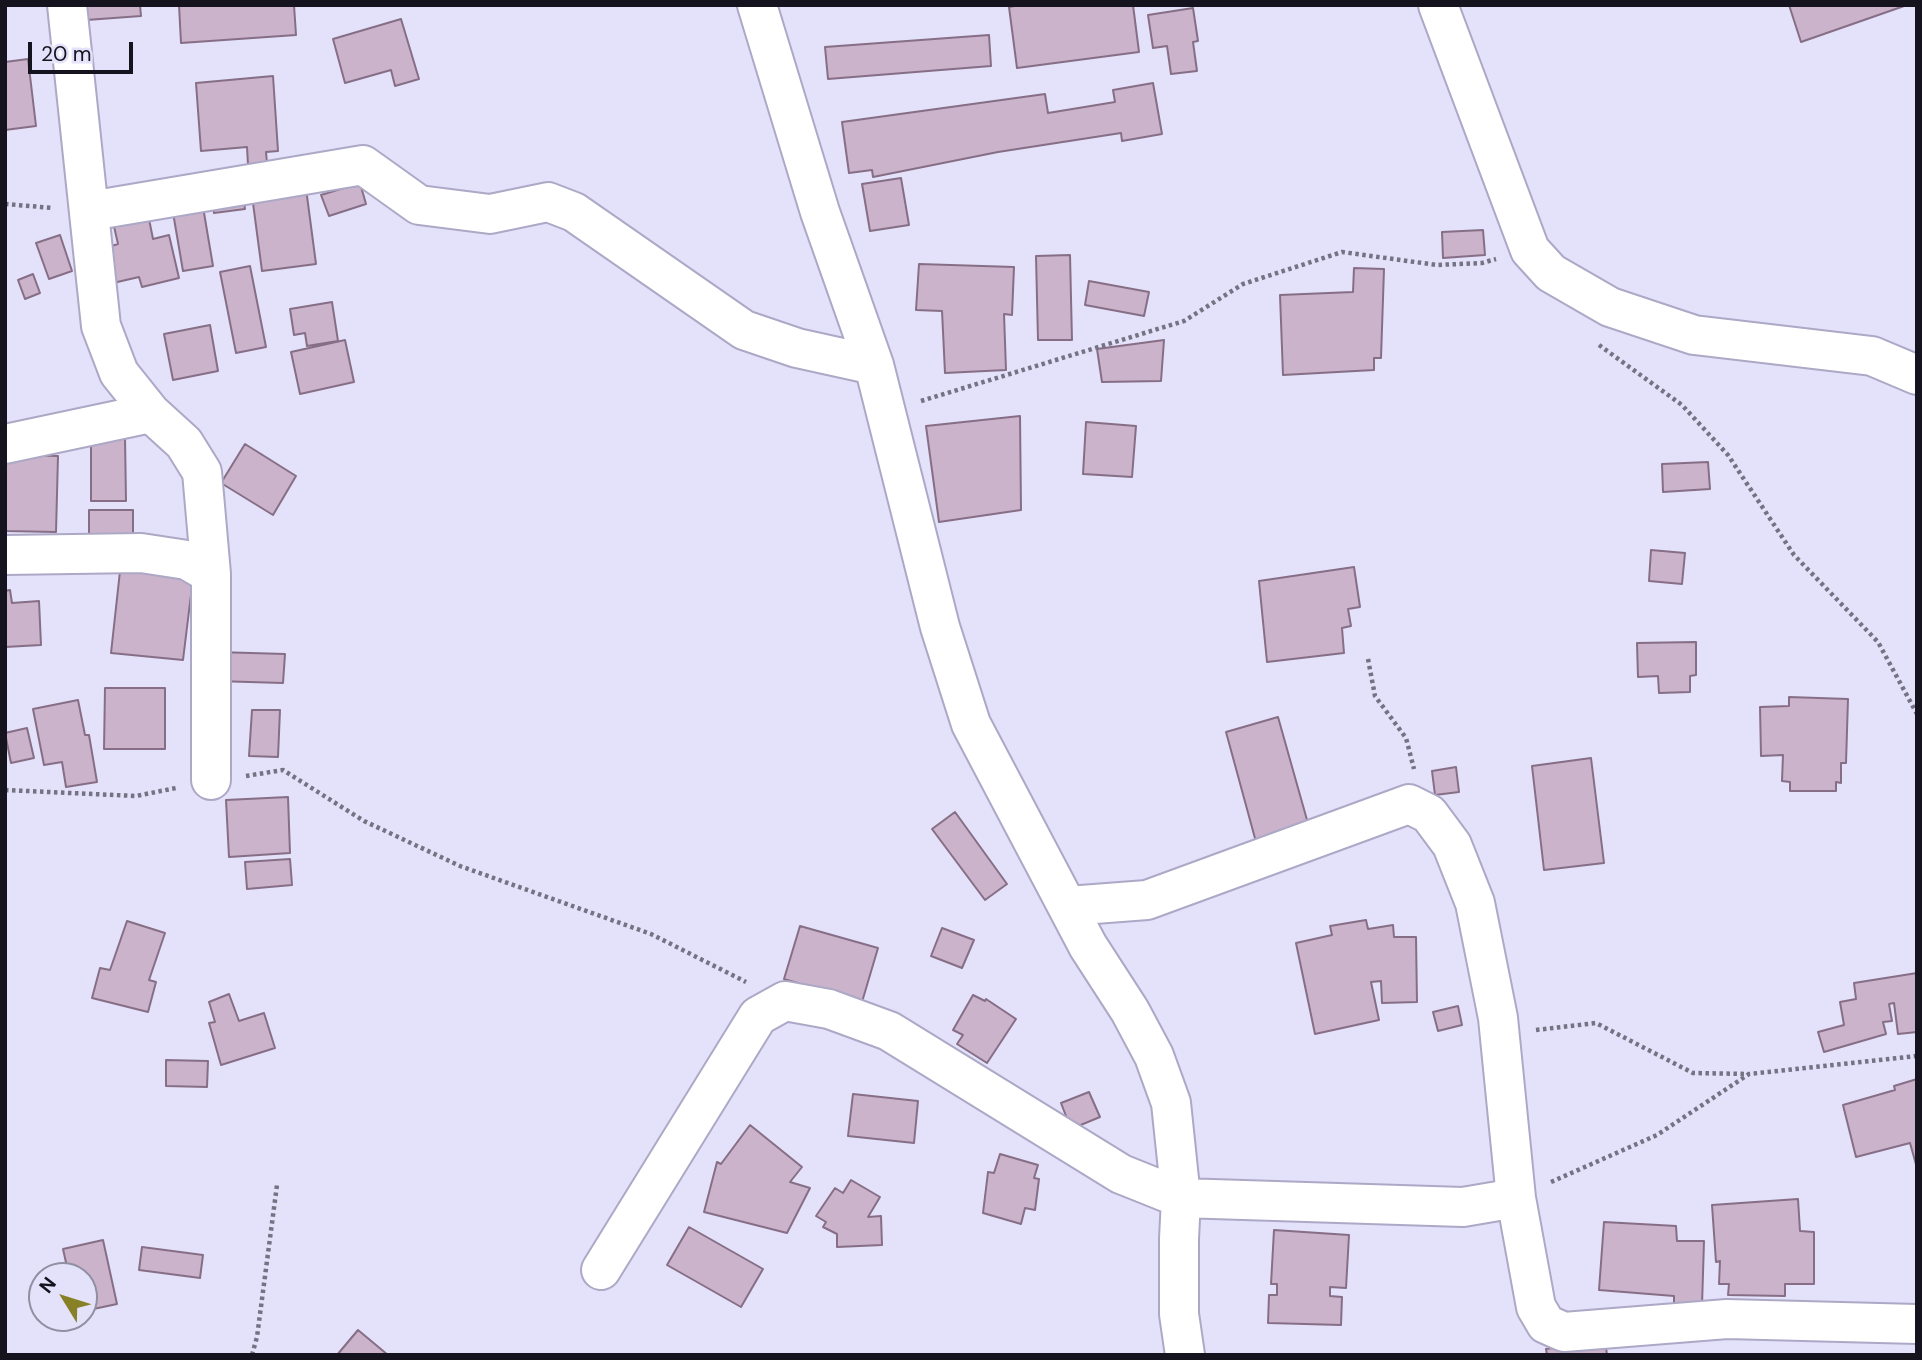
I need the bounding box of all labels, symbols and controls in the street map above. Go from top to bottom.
scale bar [32,28,136,72]
text: 20 m [41,40,92,68]
north arrow [28,1262,98,1332]
text: N [34,1272,62,1298]

